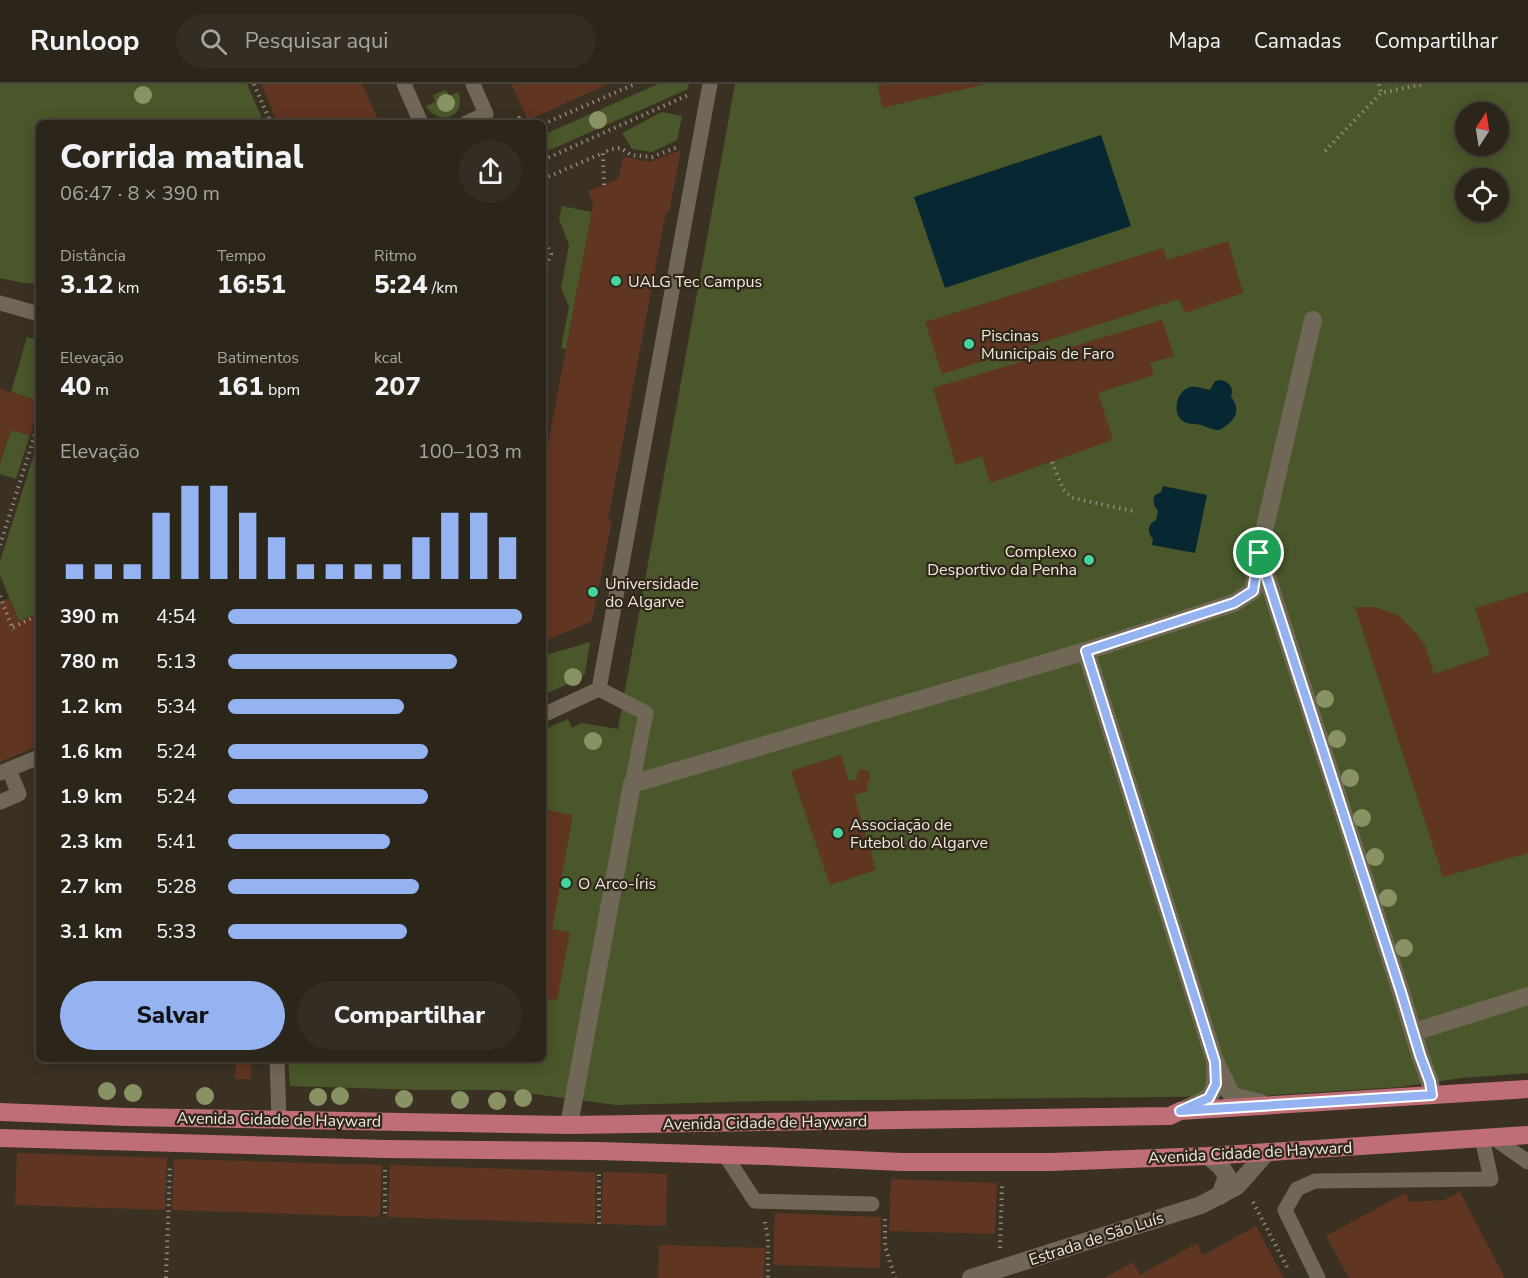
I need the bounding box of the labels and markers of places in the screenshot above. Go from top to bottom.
place label: UALG Tec Campus [628,271,762,293]
marker: UALG Tec Campus [609,274,623,288]
place label: Piscinas Municipais de Faro [981,325,1114,365]
marker: Piscinas Municipais de Faro [962,337,976,351]
pin [1233,527,1284,578]
place label: Complexo Desportivo da Penha [927,541,1077,581]
marker: Complexo Desportivo da Penha [1082,553,1096,567]
place label: Universidade do Algarve [605,573,699,613]
marker: Universidade do Algarve [586,585,600,599]
place label: Associação de Futebol do Algarve [850,814,988,854]
marker: Associação de Futebol do Algarve [831,826,845,840]
place label: O Arco-Íris [578,873,656,895]
marker: O Arco-Íris [559,876,573,890]

